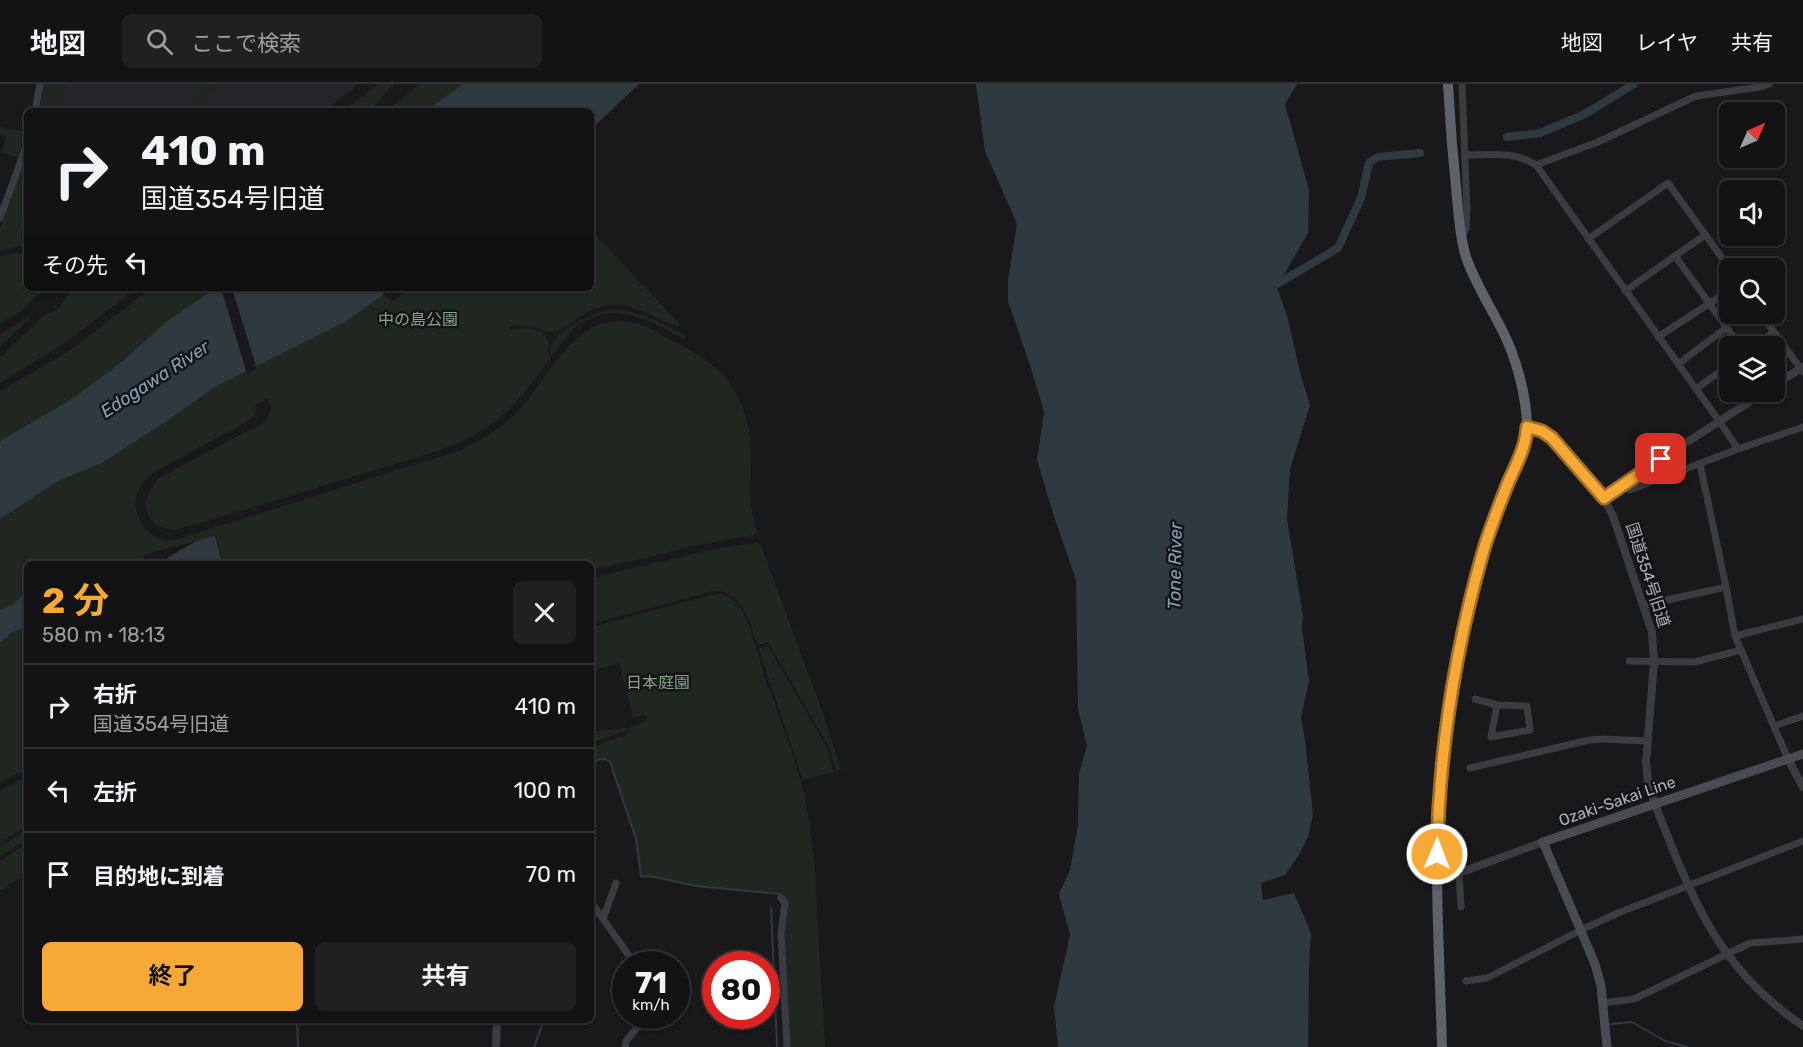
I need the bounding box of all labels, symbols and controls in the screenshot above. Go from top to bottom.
search box [122,14,542,68]
icon: search [143,25,176,58]
text: 地図 [30,27,86,60]
text: ここで検索 [191,30,301,57]
text: 地図 [1561,30,1603,55]
text: レイヤ [1636,30,1698,55]
text: 共有 [1731,30,1773,55]
north arrow [1719,102,1785,168]
map controls [1719,102,1785,402]
text: 410 m [141,126,266,176]
icon: right [42,132,120,210]
button: sound [1719,180,1785,246]
text: 国道354号旧道 [141,183,325,215]
icon: left [120,246,153,279]
text: その先 [42,252,108,279]
button: search [1719,258,1785,324]
park label: 中の島公園 [378,310,458,329]
water label: Edogawa River [96,335,214,422]
button: layers [1719,336,1785,402]
pin [1635,433,1686,484]
icon: arrive [1644,442,1677,475]
street label: 国道354号旧道 [1622,520,1674,630]
water label: Tone River [1163,521,1187,610]
text: 2 分 [42,579,109,622]
button: close [513,581,576,644]
text: 580 m · 18:13 [42,623,165,647]
park label: 日本庭園 [626,673,690,692]
text: 右折 [93,681,137,708]
icon: right [42,690,75,723]
text: 410 m [514,693,576,720]
text: 国道354号旧道 [93,712,229,736]
street label: Ozaki-Sakai Line [1556,772,1678,830]
icon: left [42,774,75,807]
text: 100 m [514,777,576,804]
text: 左折 [93,779,137,806]
position arrow [1405,822,1469,886]
icon: arrive [42,858,75,891]
text: 70 m [526,861,576,888]
text: 目的地に到着 [93,863,225,890]
button: 終了 [42,942,303,1011]
button: 共有 [315,942,576,1011]
speed limit sign: 80 [702,951,780,1029]
text: 71 [635,965,667,1001]
text: km/h [632,996,670,1014]

